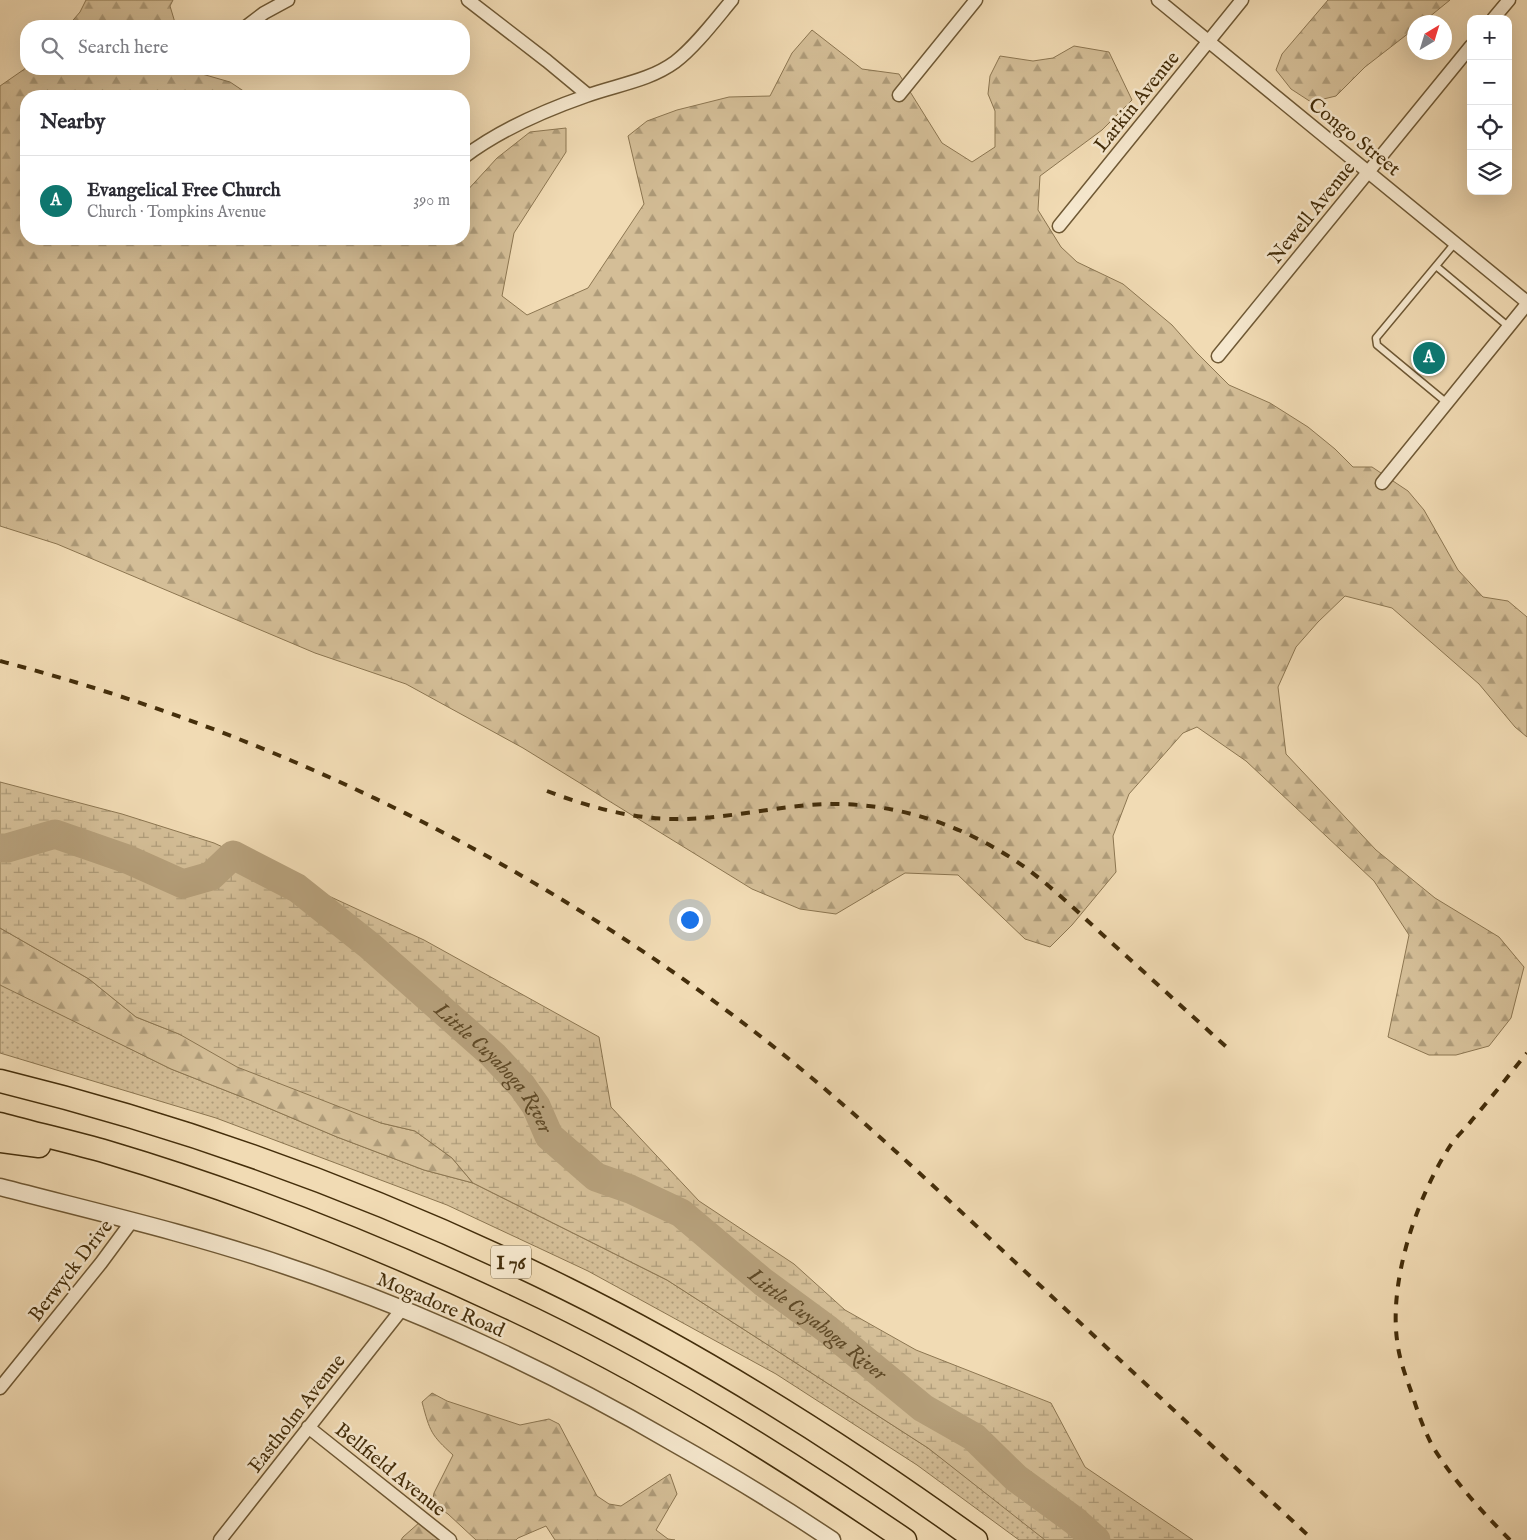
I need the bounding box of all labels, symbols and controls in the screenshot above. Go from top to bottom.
north arrow [1407,15,1452,60]
map controls [1467,15,1512,195]
button: + [1467,15,1512,60]
search box [20,20,470,75]
icon: search [38,34,66,62]
text: Search here [78,36,169,60]
street label: Larkin Avenue [1089,47,1185,157]
button: − [1467,60,1512,105]
street label: Congo Street [1303,92,1405,182]
button: locate [1467,105,1512,150]
text: Nearby [40,109,105,136]
button: layers [1467,150,1512,195]
street label: Newell Avenue [1263,157,1361,269]
text: Evangelical Free Church [87,179,281,203]
text: A [51,191,61,211]
text: 390 m [413,191,450,211]
text: Church · Tompkins Avenue [87,203,266,223]
pin: A [1413,339,1445,377]
your location [677,907,703,933]
water label: Little Cuyahoga River [427,996,558,1138]
street label: Berwyck Drive [24,1215,119,1327]
road number: I 76 [491,1246,531,1278]
water label: Little Cuyahoga River [741,1262,892,1388]
street label: Mogadore Road [373,1267,508,1344]
street label: Eastholm Avenue [243,1349,351,1478]
street label: Bellfield Avenue [329,1418,451,1523]

